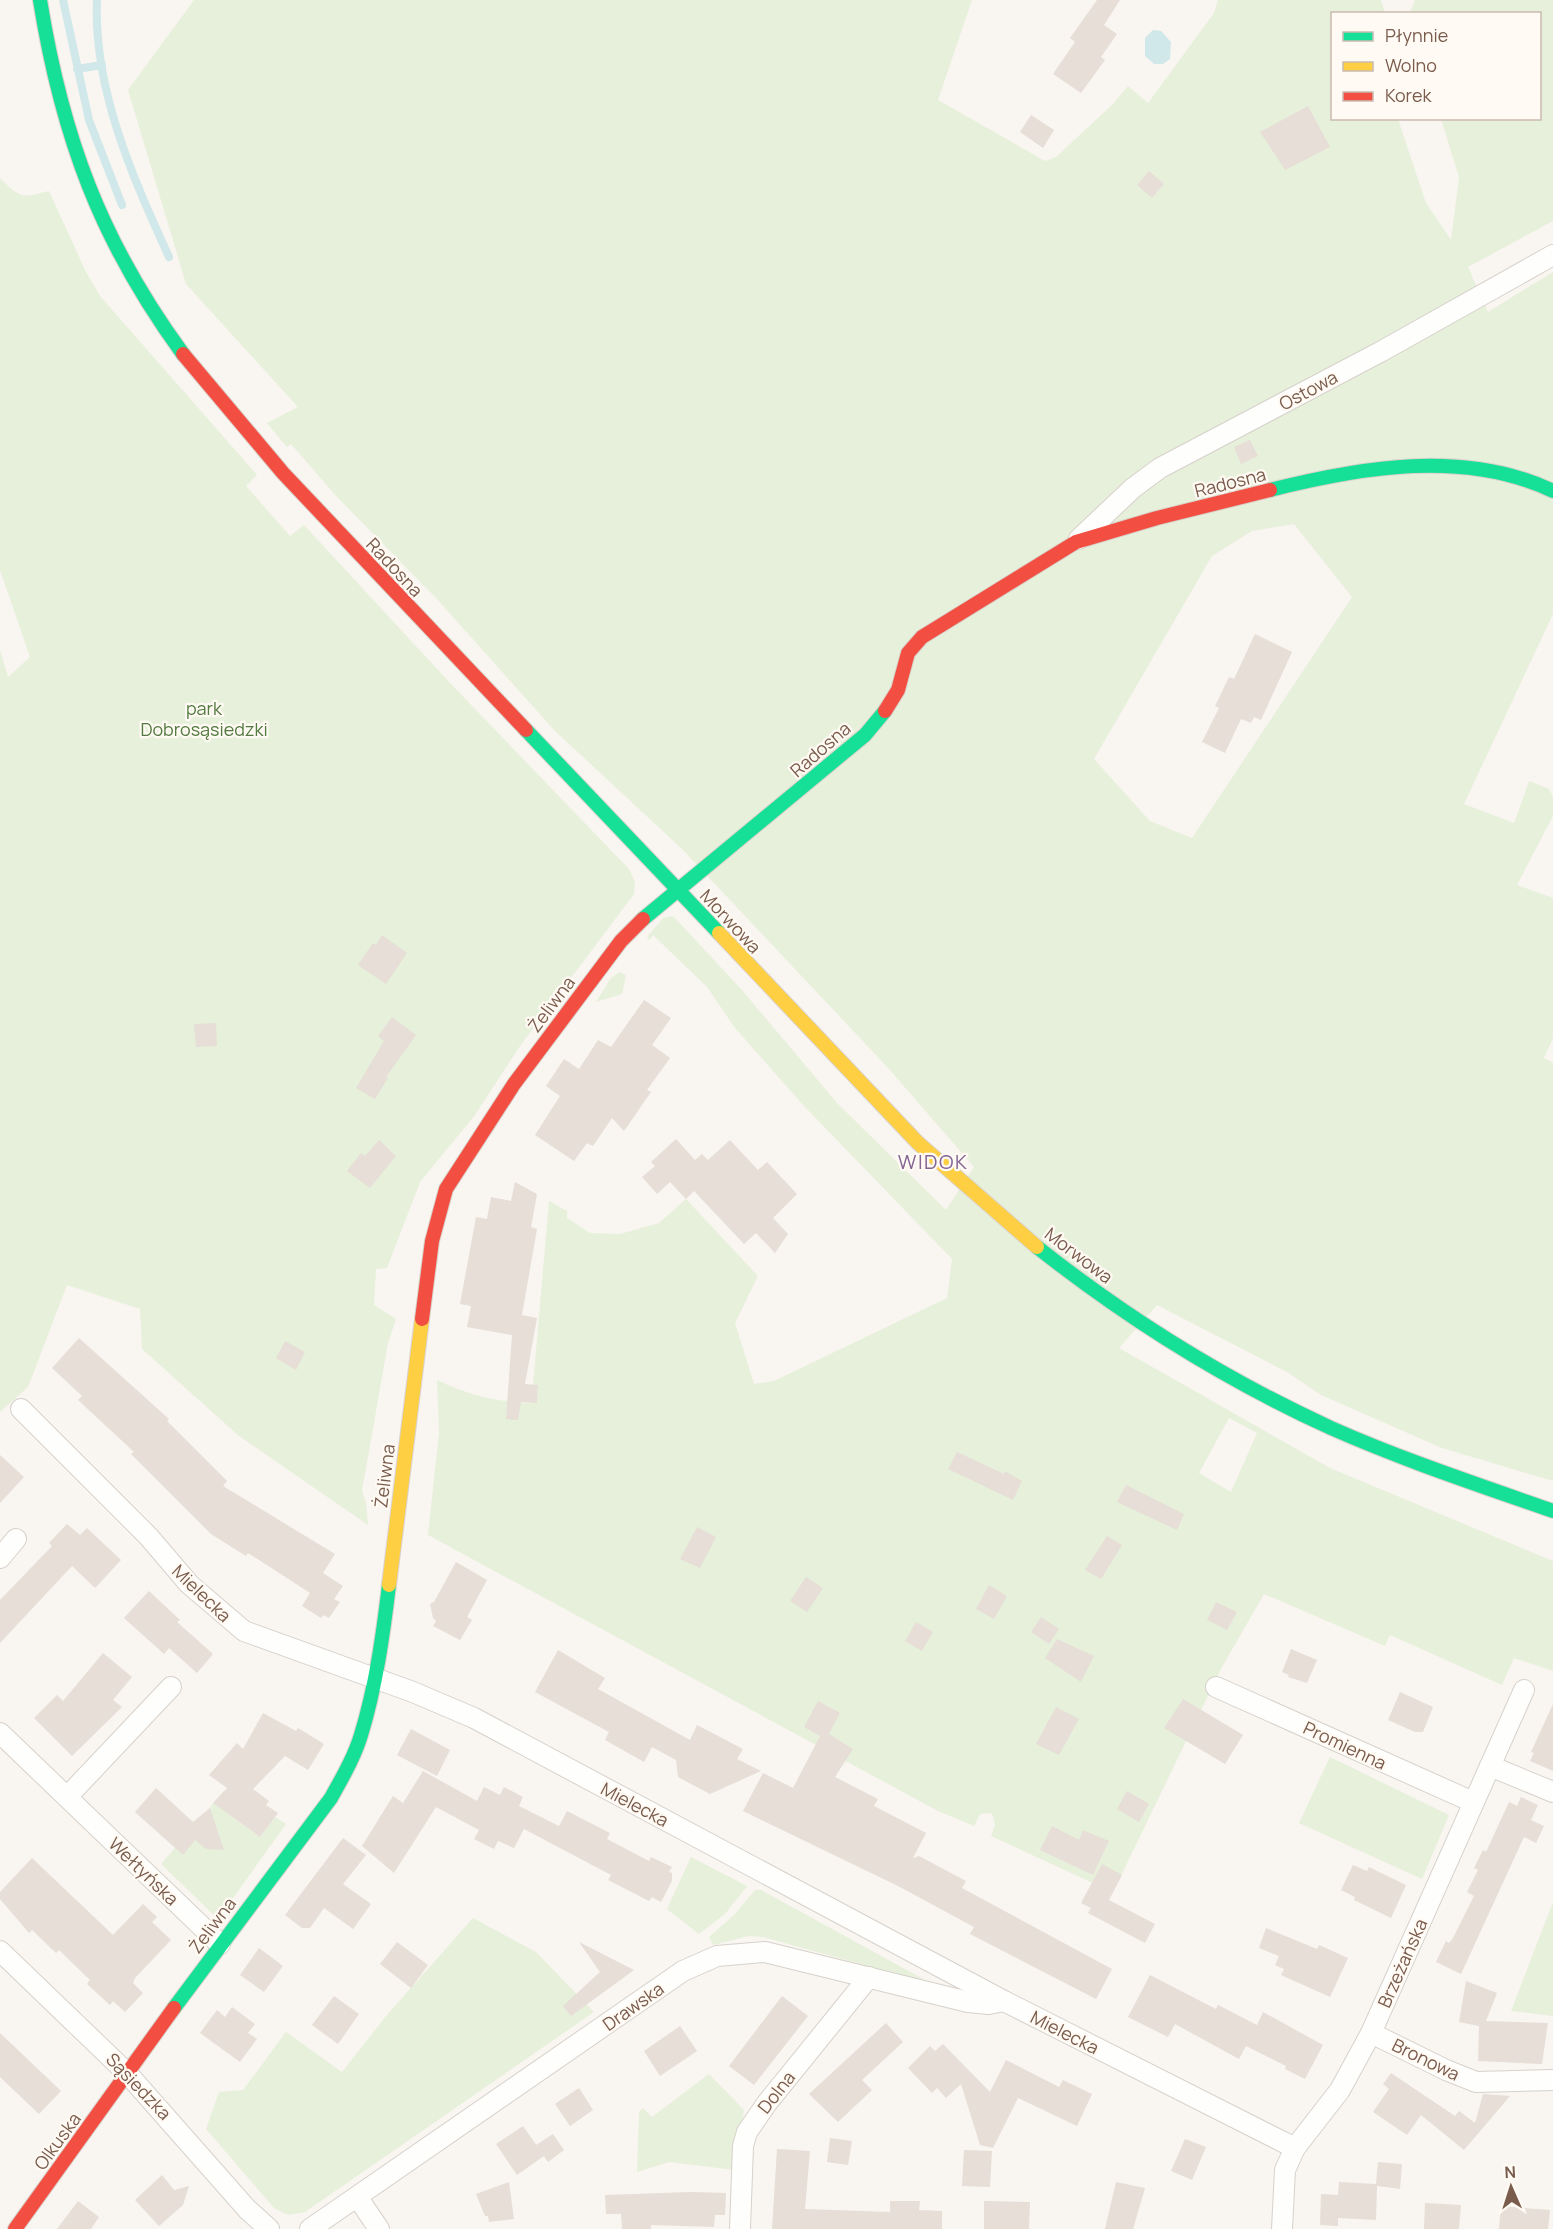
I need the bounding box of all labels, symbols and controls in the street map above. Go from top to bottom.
legend [1331,12,1541,120]
text: Płynnie [1385,23,1448,47]
text: Wolno [1385,53,1437,77]
text: Korek [1385,83,1432,107]
street label: Ostowa [1275,365,1341,415]
street label: Radosna [1192,462,1268,502]
street label: Radosna [361,532,429,602]
park label: park Dobrosąsiedzki [140,696,268,741]
street label: Radosna [785,716,855,782]
street label: Morwowa [695,884,767,958]
street label: Żeliwna [522,971,580,1037]
district label: WIDOK [898,1148,968,1175]
street label: Morwowa [1040,1222,1118,1288]
street label: Żeliwna [368,1443,400,1509]
street label: Mielecka [167,1559,237,1627]
street label: Promienna [1300,1715,1390,1775]
street label: Mielecka [597,1776,673,1832]
street label: Wełtyńska [104,1832,184,1910]
street label: Żeliwna [183,1892,241,1958]
street label: Brzeżańska [1372,1915,1432,2011]
street label: Drawska [598,1976,668,2036]
street label: Mielecka [1027,2005,1103,2059]
street label: Bronowa [1388,2032,1464,2086]
street label: Sąsiedzka [101,2047,177,2125]
street label: Dolna [752,2066,800,2118]
street label: Olkuska [28,2108,86,2174]
north arrow [1481,2157,1541,2217]
text: N [1504,2161,1517,2183]

